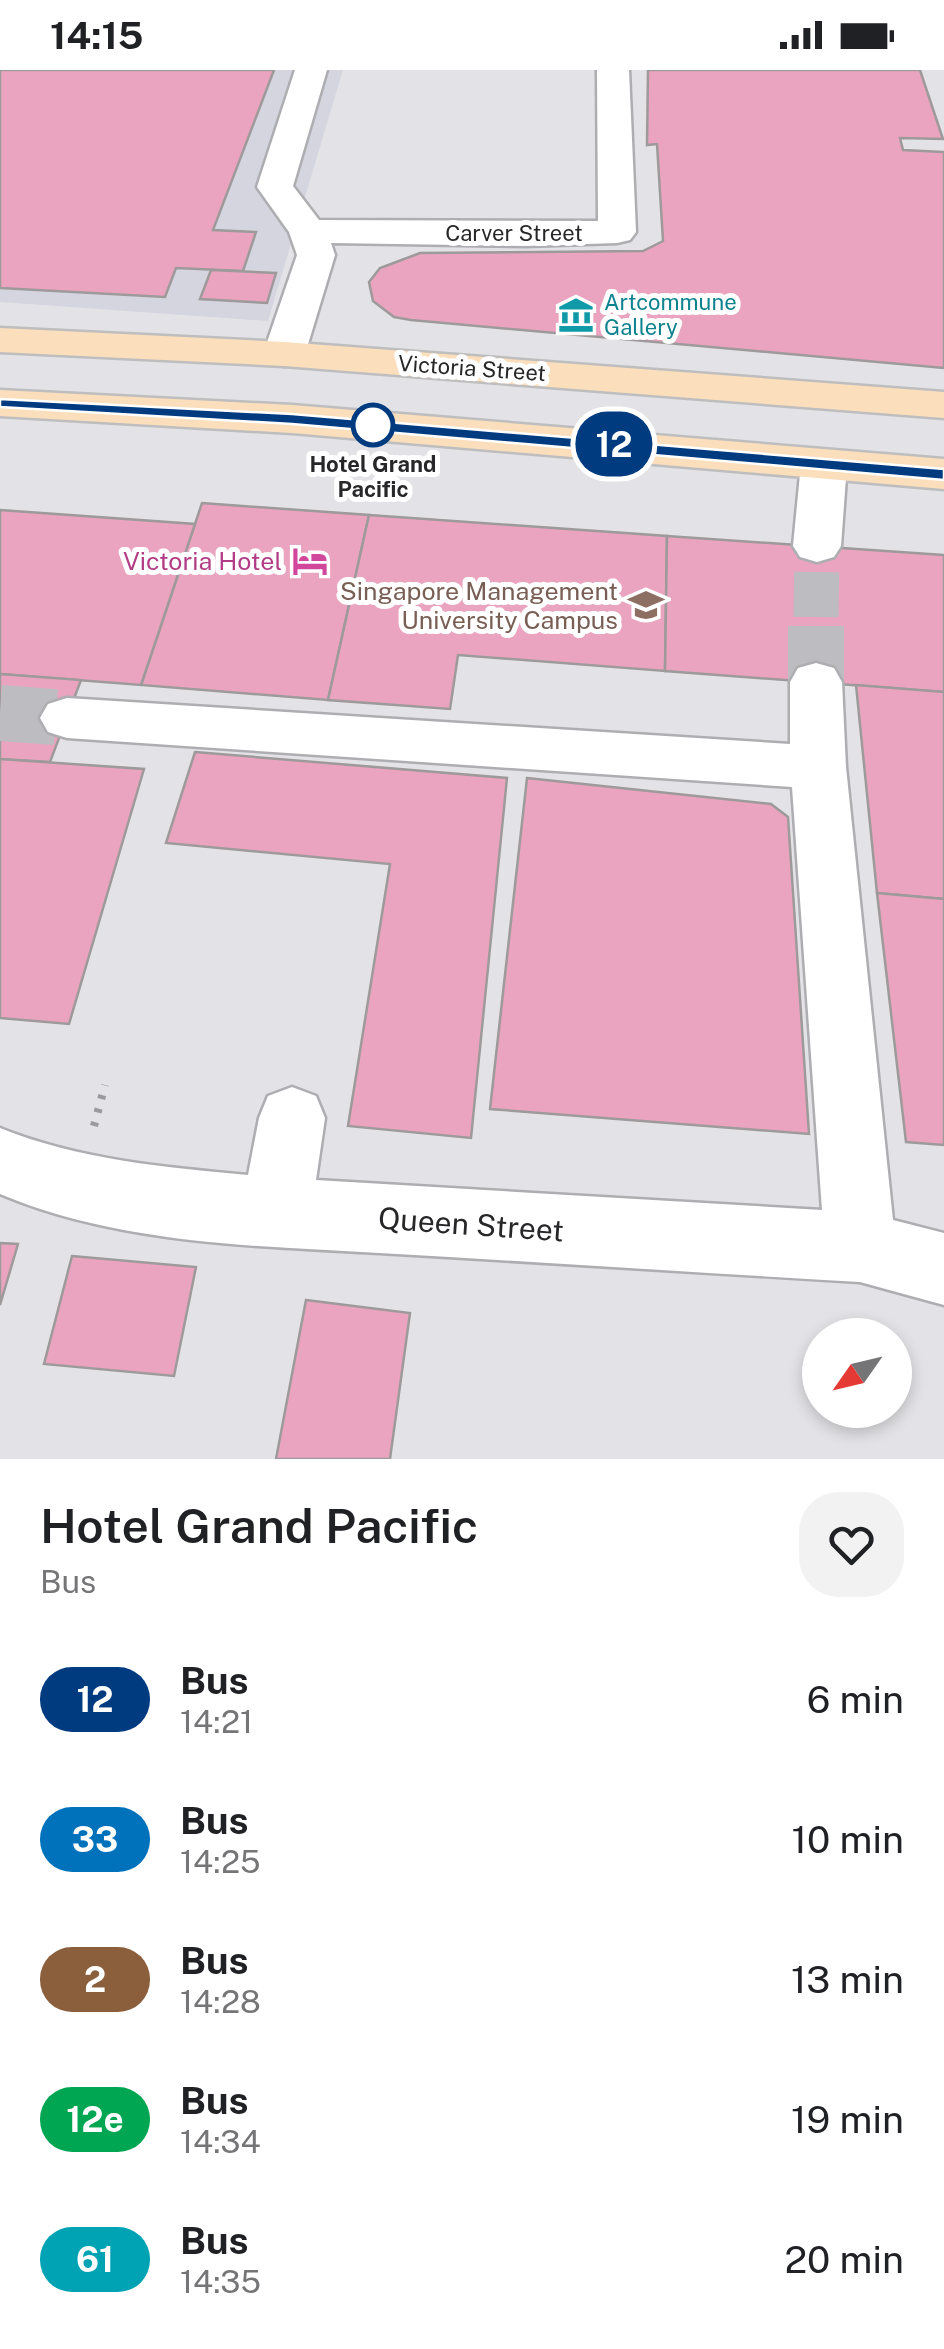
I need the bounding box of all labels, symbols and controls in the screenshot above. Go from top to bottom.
text: 14:15 [50,13,143,58]
street label: Carver Street [445,220,583,246]
place label: Artcommune Gallery [604,289,737,340]
museum icon: Artcommune Gallery [557,296,595,334]
street label: Victoria Street [397,350,547,386]
marker: Hotel Grand Pacific [352,404,394,446]
line badge: 12 [569,412,659,476]
text: 12 [595,424,633,465]
place label: Hotel Grand Pacific [309,451,437,502]
hotel icon: Victoria Hotel [291,542,329,580]
place label: Victoria Hotel [123,546,282,576]
place label: Singapore Management University Campus [340,576,618,635]
school or university icon: Singapore Management University Campus [627,586,665,624]
street label: Queen Street [377,1200,565,1248]
north arrow [802,1318,912,1428]
map controls [802,1318,912,1428]
button: heart [799,1492,904,1597]
text: Hotel Grand Pacific [40,1497,478,1554]
text: Bus [40,1563,96,1600]
text: Bus [180,1658,249,1703]
text: 6 min [807,1677,904,1722]
text: 12 [76,1679,114,1720]
text: 14:21 [180,1703,253,1740]
text: Bus [180,1798,249,1843]
text: 10 min [792,1817,904,1862]
text: 33 [72,1819,118,1860]
text: 14:25 [180,1843,261,1880]
text: Bus [180,1938,249,1983]
text: 13 min [791,1957,904,2002]
text: 2 [84,1959,106,2000]
text: 14:28 [180,1983,261,2020]
text: Bus [180,2078,249,2123]
text: 19 min [791,2097,904,2142]
text: 12e [66,2099,124,2140]
text: 14:34 [180,2123,261,2160]
text: Bus [180,2218,249,2263]
text: 20 min [784,2237,904,2282]
text: 61 [76,2239,114,2280]
text: 14:35 [180,2263,261,2300]

